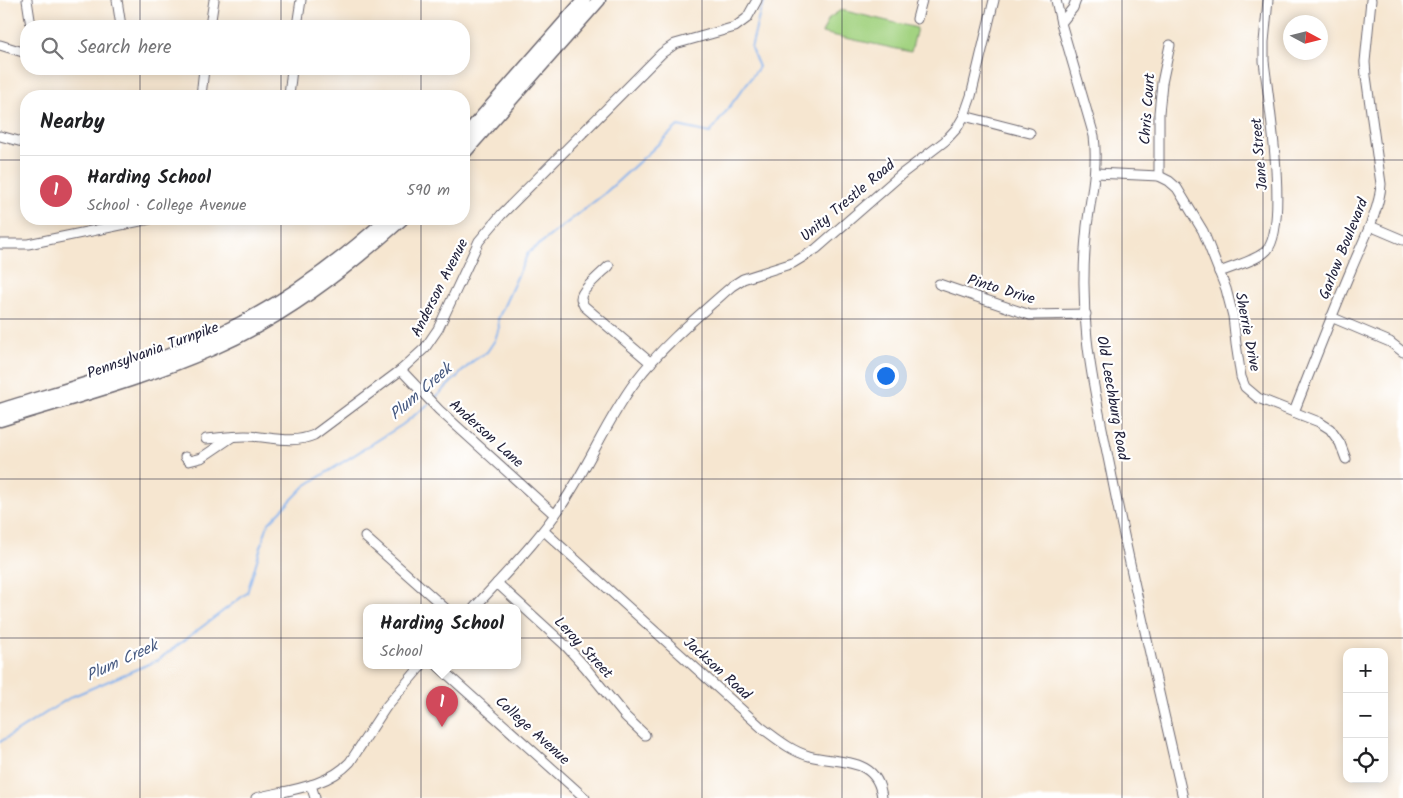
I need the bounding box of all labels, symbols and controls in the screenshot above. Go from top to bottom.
north arrow [1283,15,1328,60]
search box [20,20,470,75]
text: Search here [78,33,172,63]
icon: search [38,34,66,62]
street label: Chris Court [1134,72,1162,146]
text: Nearby [40,106,105,139]
street label: Jane Street [1245,116,1275,191]
street label: Unity Trestle Road [795,154,901,248]
text: Harding School [87,163,211,193]
text: 1 [54,178,58,203]
text: 590 m [406,178,450,203]
text: School · College Avenue [87,193,246,218]
street label: Garlow Boulevard [1313,194,1375,303]
street label: Anderson Avenue [405,234,475,341]
street label: Pinto Drive [964,268,1038,312]
street label: Sherrie Drive [1228,290,1266,374]
street label: Pennsylvania Turnpike [84,316,222,386]
street label: Old Leechburg Road [1089,334,1135,463]
water label: Plum Creek [384,356,460,426]
your location [873,363,899,389]
street label: Anderson Lane [443,394,529,474]
popup [363,604,521,669]
text: Harding School [380,609,504,639]
street label: Leroy Street [548,611,618,685]
street label: Jackson Road [677,632,757,707]
water label: Plum Creek [82,633,164,688]
text: School [380,639,423,664]
map controls [1343,648,1388,783]
button: + [1343,648,1388,693]
pin: 1 [426,686,458,727]
street label: College Avenue [489,691,575,772]
button: − [1343,693,1388,738]
button: locate [1343,738,1388,783]

